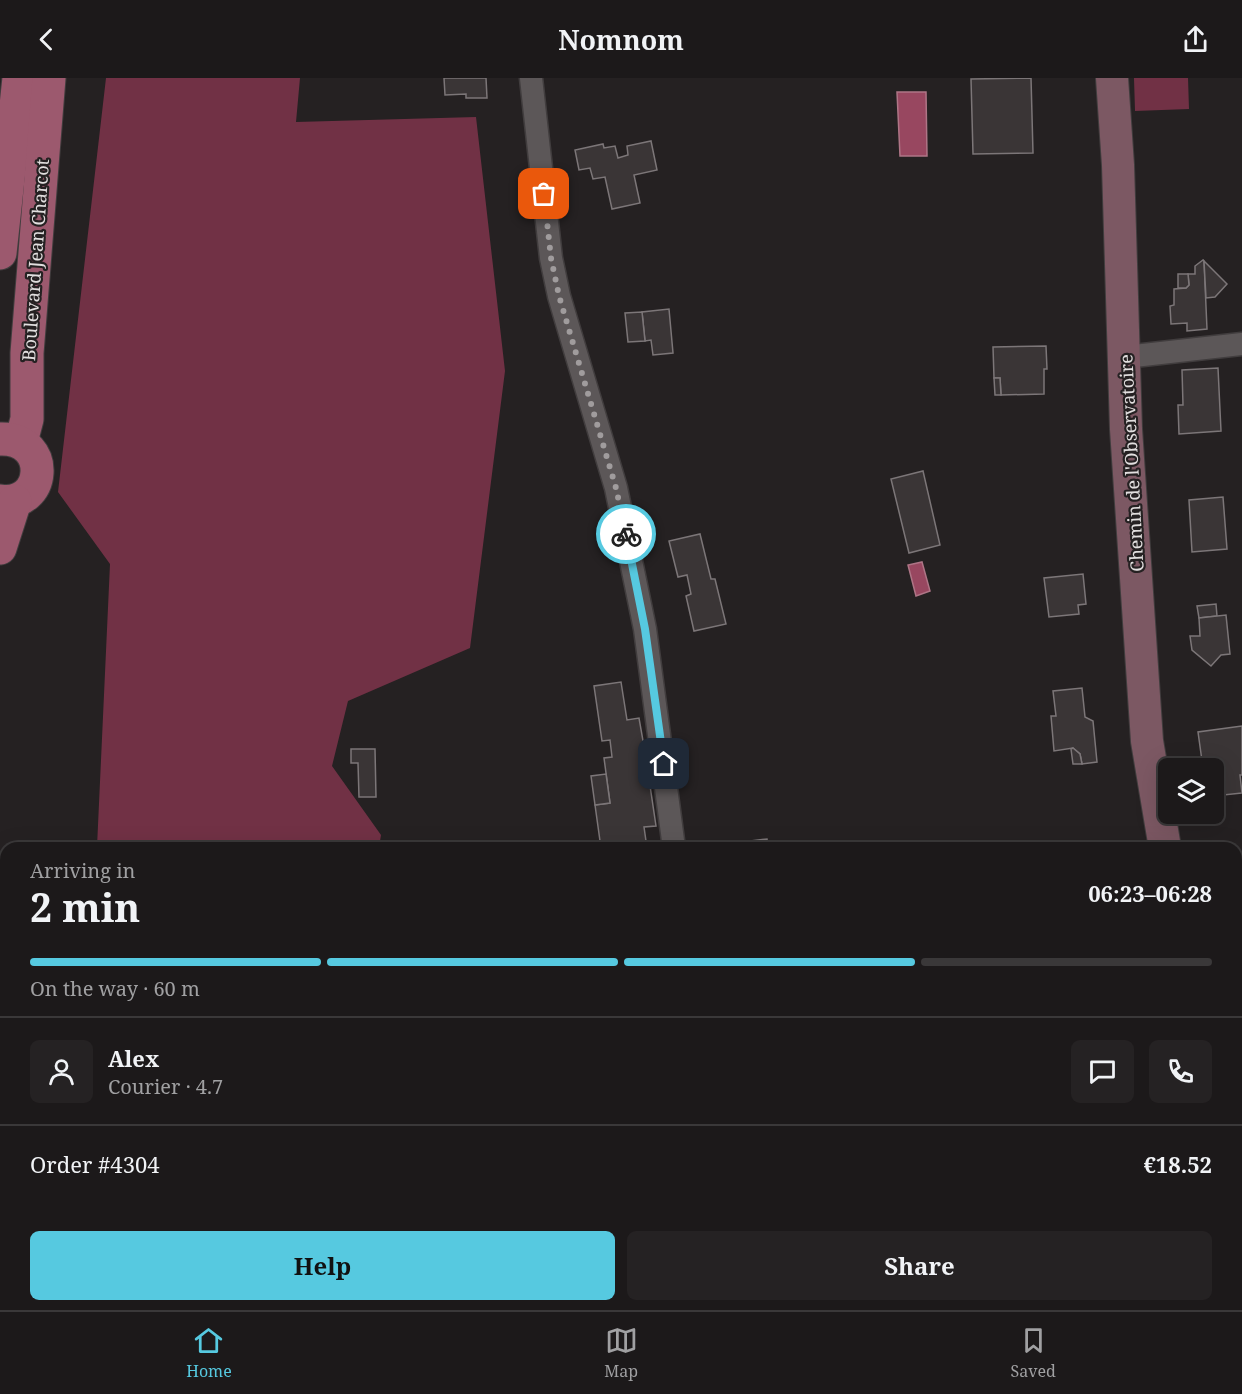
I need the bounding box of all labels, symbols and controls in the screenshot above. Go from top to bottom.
text: Nomnom [558,21,684,58]
icon: back [30,23,63,56]
icon: share [1179,23,1212,56]
street label: Boulevard Jean Charcot [16,158,54,362]
pin [518,168,569,219]
icon: bag [527,177,560,210]
street label: Chemin de l'Observatoire [1113,354,1149,572]
courier [596,504,656,564]
icon: bike [610,518,643,551]
pin [638,738,689,789]
icon: home [647,747,680,780]
map controls [1158,758,1224,824]
button: layers [1158,758,1224,824]
text: Arriving in [30,857,135,884]
text: 06:23–06:28 [1088,878,1212,908]
text: 2 min [30,880,140,933]
text: On the way · 60 m [30,975,200,1002]
button: person [30,1040,93,1103]
button: chat [1071,1040,1134,1103]
button: phone [1149,1040,1212,1103]
text: Alex [108,1043,159,1073]
text: Courier · 4.7 [108,1073,223,1100]
text: Order #4304 [30,1149,160,1179]
text: €18.52 [1144,1149,1212,1179]
button: Help [30,1231,615,1300]
button: Share [627,1231,1212,1300]
tab: Home [186,1324,232,1382]
tab: Map [604,1324,638,1382]
tab: Saved [1010,1324,1056,1382]

